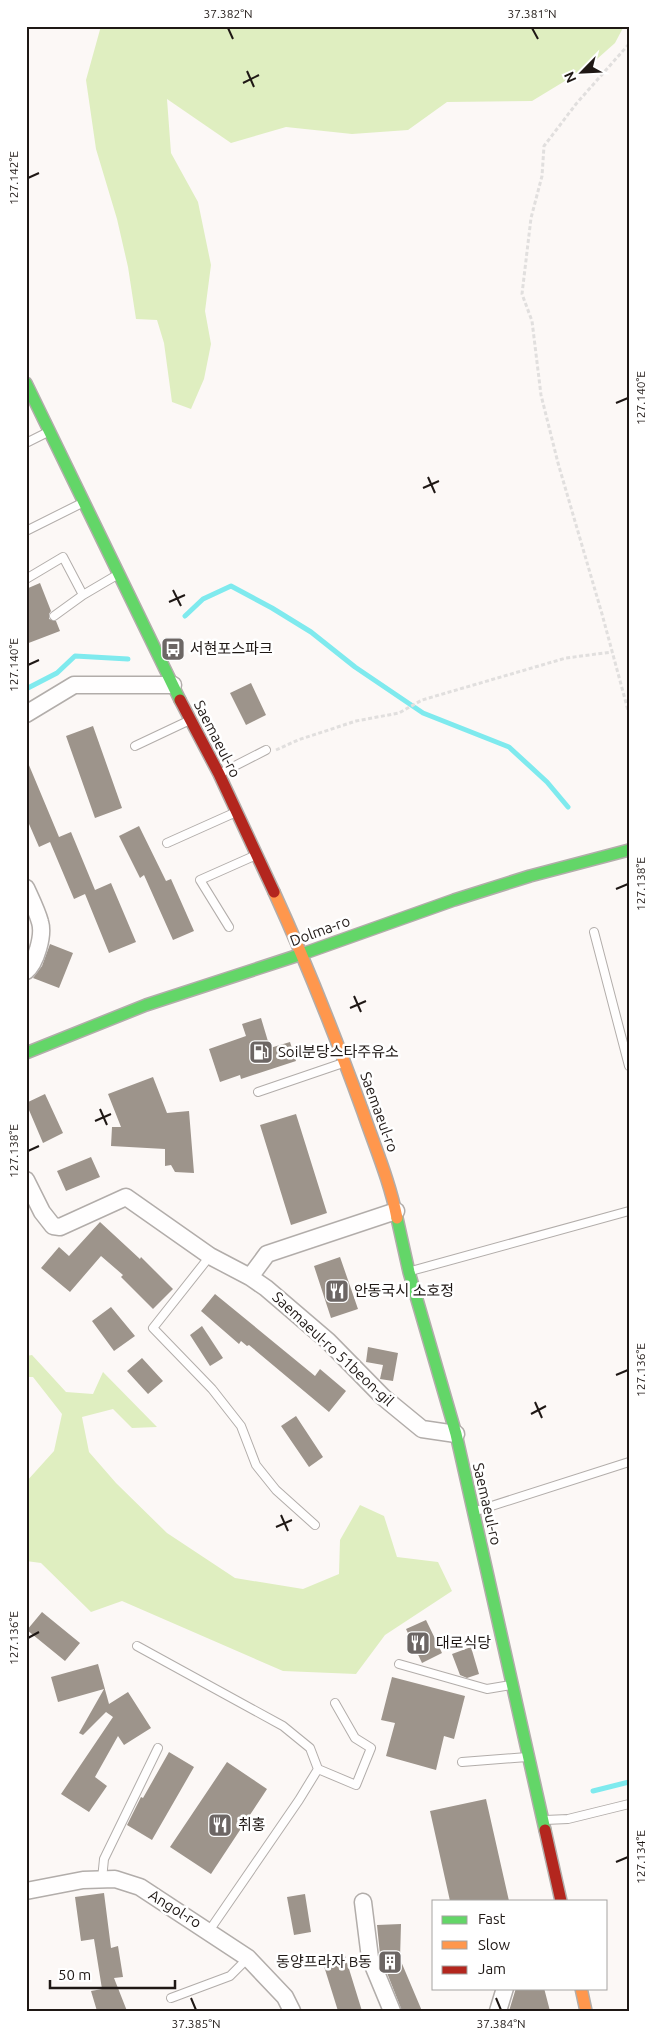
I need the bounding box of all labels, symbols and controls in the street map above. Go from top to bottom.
text: 37.382°N [203,7,253,20]
text: 37.381°N [507,7,557,20]
north arrow [558,48,608,98]
text: N [561,69,580,85]
text: 127.142°E [7,151,20,205]
text: 127.140°E [634,371,647,425]
bus stop icon: 서현포스파크 [160,636,186,662]
text: 127.140°E [7,638,20,692]
place label: 서현포스파크 [190,640,273,657]
street label: Saemaeul-ro [191,697,244,780]
text: 127.138°E [634,857,647,911]
street label: Dolma-ro [287,912,352,949]
fuel station icon: Soil분당스타주유소 [248,1039,274,1065]
place label: Soil분당스타주유소 [278,1043,399,1060]
street label: Saemaeul-ro [357,1069,402,1154]
text: 127.138°E [7,1124,20,1178]
restaurant icon: 안동국시 소호정 [324,1278,350,1304]
place label: 안동국시 소호정 [354,1282,454,1299]
street label: Saemaeul-ro 51beon-gil [269,1288,397,1409]
text: 127.136°E [634,1343,647,1397]
street label: Saemaeul-ro [470,1461,505,1547]
text: 127.136°E [7,1611,20,1665]
restaurant icon: 대로식당 [405,1630,431,1656]
place label: 대로식당 [436,1634,491,1651]
restaurant icon: 취홍 [207,1812,233,1838]
place label: 취홍 [238,1816,266,1833]
text: 127.134°E [634,1830,647,1884]
street label: Angol-ro [146,1886,205,1931]
legend [432,1900,608,1990]
text: Fast [478,1910,506,1927]
text: Slow [478,1936,511,1953]
building icon: 동양프라자 B동 [377,1949,403,1975]
place label: 동양프라자 B동 [276,1953,372,1970]
scale bar [50,1957,175,1989]
text: Jam [478,1960,506,1977]
text: 50 m [58,1966,91,1983]
text: 37.385°N [171,2017,221,2030]
text: 37.384°N [476,2017,526,2030]

